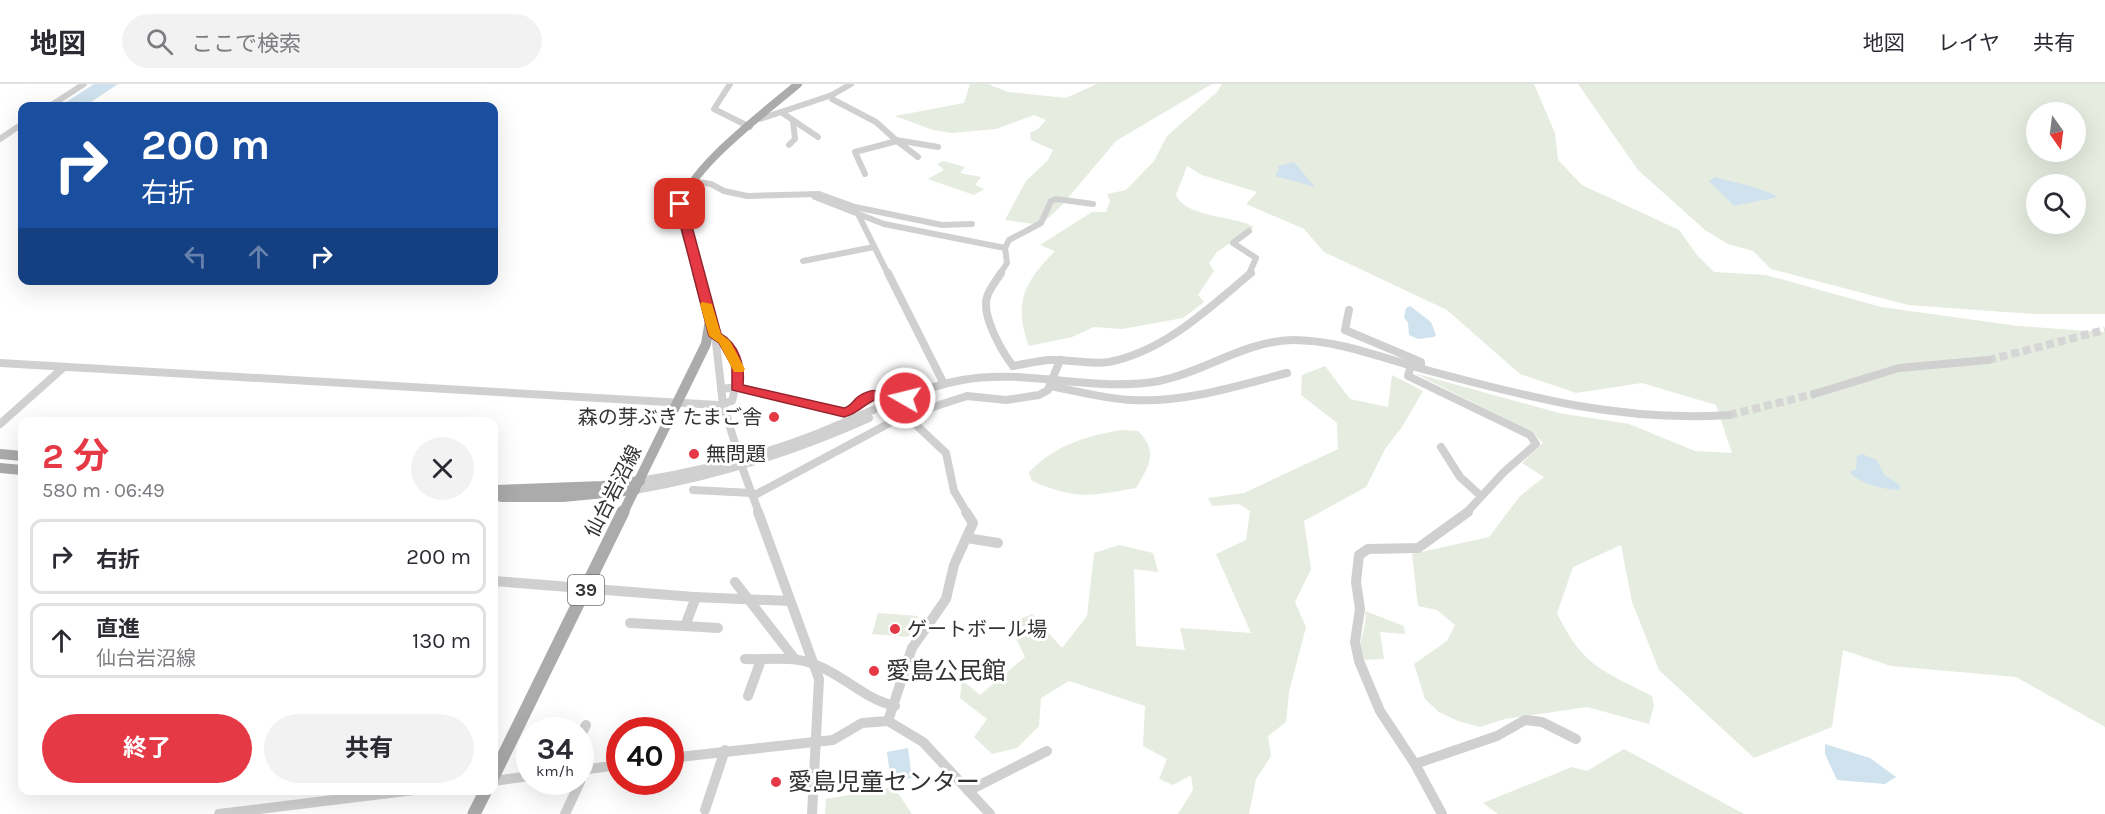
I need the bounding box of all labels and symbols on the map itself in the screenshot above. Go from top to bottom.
north arrow [2026,102,2086,162]
pin [654,178,705,229]
position arrow [873,366,937,430]
place label: 森の芽ぶき たまご舎 [578,406,762,429]
marker: 森の芽ぶき たまご舎 [767,410,781,424]
street label: 仙台岩沼線 [580,441,646,541]
place label: 無問題 [706,443,766,466]
marker: 無問題 [687,447,701,461]
road number: 39 [568,575,604,605]
place label: ゲートボール場 [907,618,1047,641]
marker: ゲートボール場 [888,622,902,636]
place label: 愛島公民館 [886,657,1006,685]
marker: 愛島公民館 [867,664,881,678]
speed limit sign: 40 [606,717,684,795]
place label: 愛島児童センター [788,768,980,796]
marker: 愛島児童センター [769,775,783,789]

